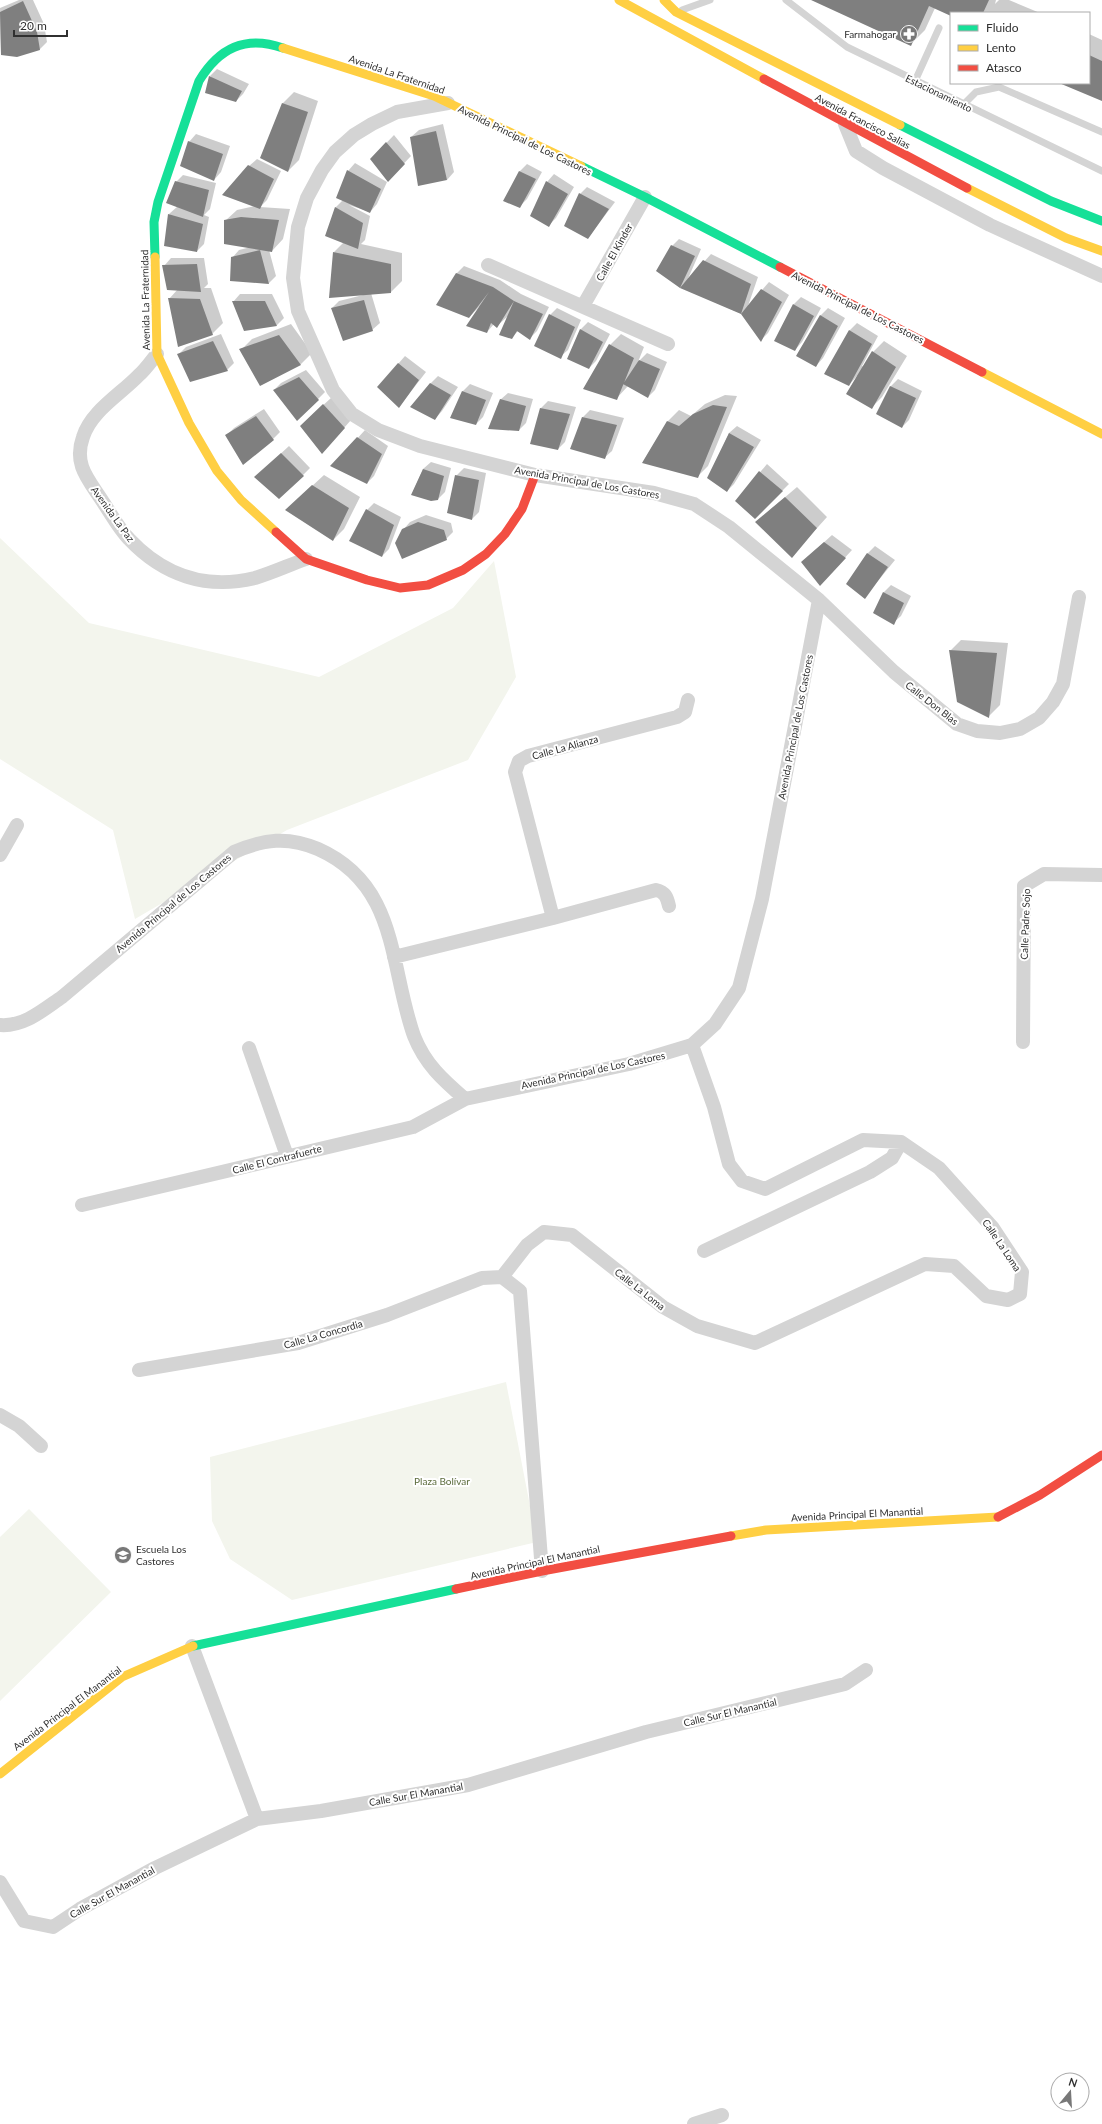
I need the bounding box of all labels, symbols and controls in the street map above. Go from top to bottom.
scale bar [14,12,67,38]
legend [950,12,1090,84]
text: 20 m [20,18,47,33]
text: Fluido [986,20,1019,35]
pharmacy icon: Farmahogar [899,24,919,44]
place label: Farmahogar [844,28,896,40]
text: Lento [986,40,1016,55]
street label: Avenida La Fraternidad [347,52,447,96]
text: Atasco [986,60,1022,75]
street label: Estacionamiento [904,72,975,114]
street label: Avenida Francisco Salias [813,91,913,151]
street label: Avenida Principal de Los Castores [456,102,594,178]
street label: Calle El Kinder [593,221,635,283]
street label: Avenida La Fraternidad [138,250,152,350]
street label: Avenida Principal de Los Castores [790,268,926,346]
street label: Avenida Principal de Los Castores [514,463,660,501]
street label: Avenida La Paz [89,484,137,545]
street label: Avenida Principal de Los Castores [775,654,815,800]
street label: Calle Don Blas [903,679,961,727]
street label: Calle La Alianza [531,732,599,762]
street label: Avenida Principal de Los Castores [113,851,233,955]
street label: Calle Padre Sojo [1018,888,1032,960]
street label: Avenida Principal de Los Castores [520,1049,666,1091]
street label: Calle El Contrafuerte [231,1142,323,1176]
street label: Calle La Loma [980,1217,1024,1273]
street label: Calle La Loma [612,1266,668,1312]
street label: Calle La Concordia [282,1317,364,1351]
park label: Plaza Bolívar [414,1475,470,1487]
street label: Avenida Principal El Manantial [791,1505,923,1523]
street label: Avenida Principal El Manantial [469,1542,601,1582]
place label: Escuela Los Castores [136,1543,186,1567]
school or university icon: Escuela Los Castores [113,1545,133,1565]
street label: Avenida Principal El Manantial [11,1663,123,1753]
street label: Calle Sur El Manantial [682,1695,778,1729]
street label: Calle Sur El Manantial [368,1780,464,1808]
street label: Calle Sur El Manantial [67,1864,157,1920]
north arrow [1050,2072,1090,2112]
text: N [1067,2075,1079,2090]

